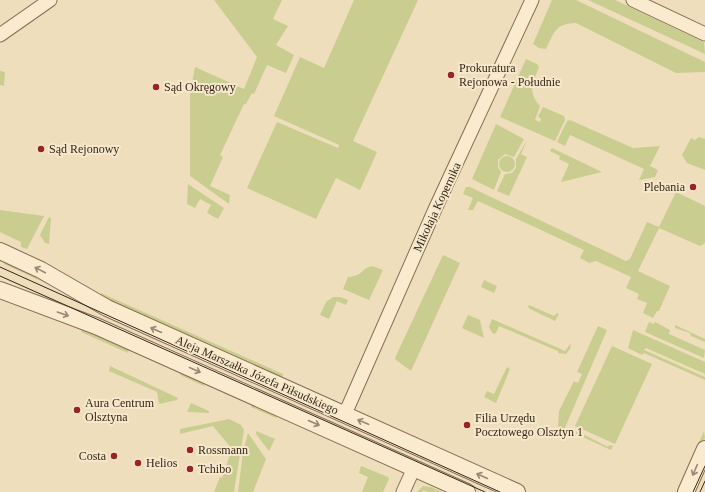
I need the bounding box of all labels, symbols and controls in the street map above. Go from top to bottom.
place label: Prokuratura Rejonowa - Południe [459,61,560,89]
marker: Prokuratura Rejonowa - Południe [446,70,456,80]
place label: Sąd Okręgowy [164,80,236,94]
marker: Sąd Okręgowy [151,82,161,92]
place label: Sąd Rejonowy [49,142,119,156]
marker: Sąd Rejonowy [36,144,46,154]
street label: Mikołaja Kopernika [410,159,464,254]
place label: Plebania [644,180,686,194]
marker: Plebania [688,182,698,192]
one-way arrow [34,266,46,274]
one-way arrow [56,311,69,318]
one-way arrow [150,325,162,333]
street label: Aleja Marszałka Józefa Piłsudskiego [173,333,341,417]
one-way arrow [189,367,201,374]
place label: Aura Centrum Olsztyna [85,396,155,424]
marker: Aura Centrum Olsztyna [72,405,82,415]
place label: Filia Urzędu Pocztowego Olsztyn 1 [475,411,583,439]
one-way arrow [358,418,370,426]
one-way arrow [307,420,319,427]
marker: Filia Urzędu Pocztowego Olsztyn 1 [462,420,472,430]
place label: Rossmann [198,443,248,457]
marker: Rossmann [185,445,195,455]
place label: Costa [79,449,107,463]
marker: Costa [109,451,119,461]
place label: Helios [146,456,178,470]
marker: Helios [133,458,143,468]
place label: Tchibo [198,462,231,476]
marker: Tchibo [185,464,195,474]
one-way arrow [691,464,699,476]
one-way arrow [476,472,488,479]

